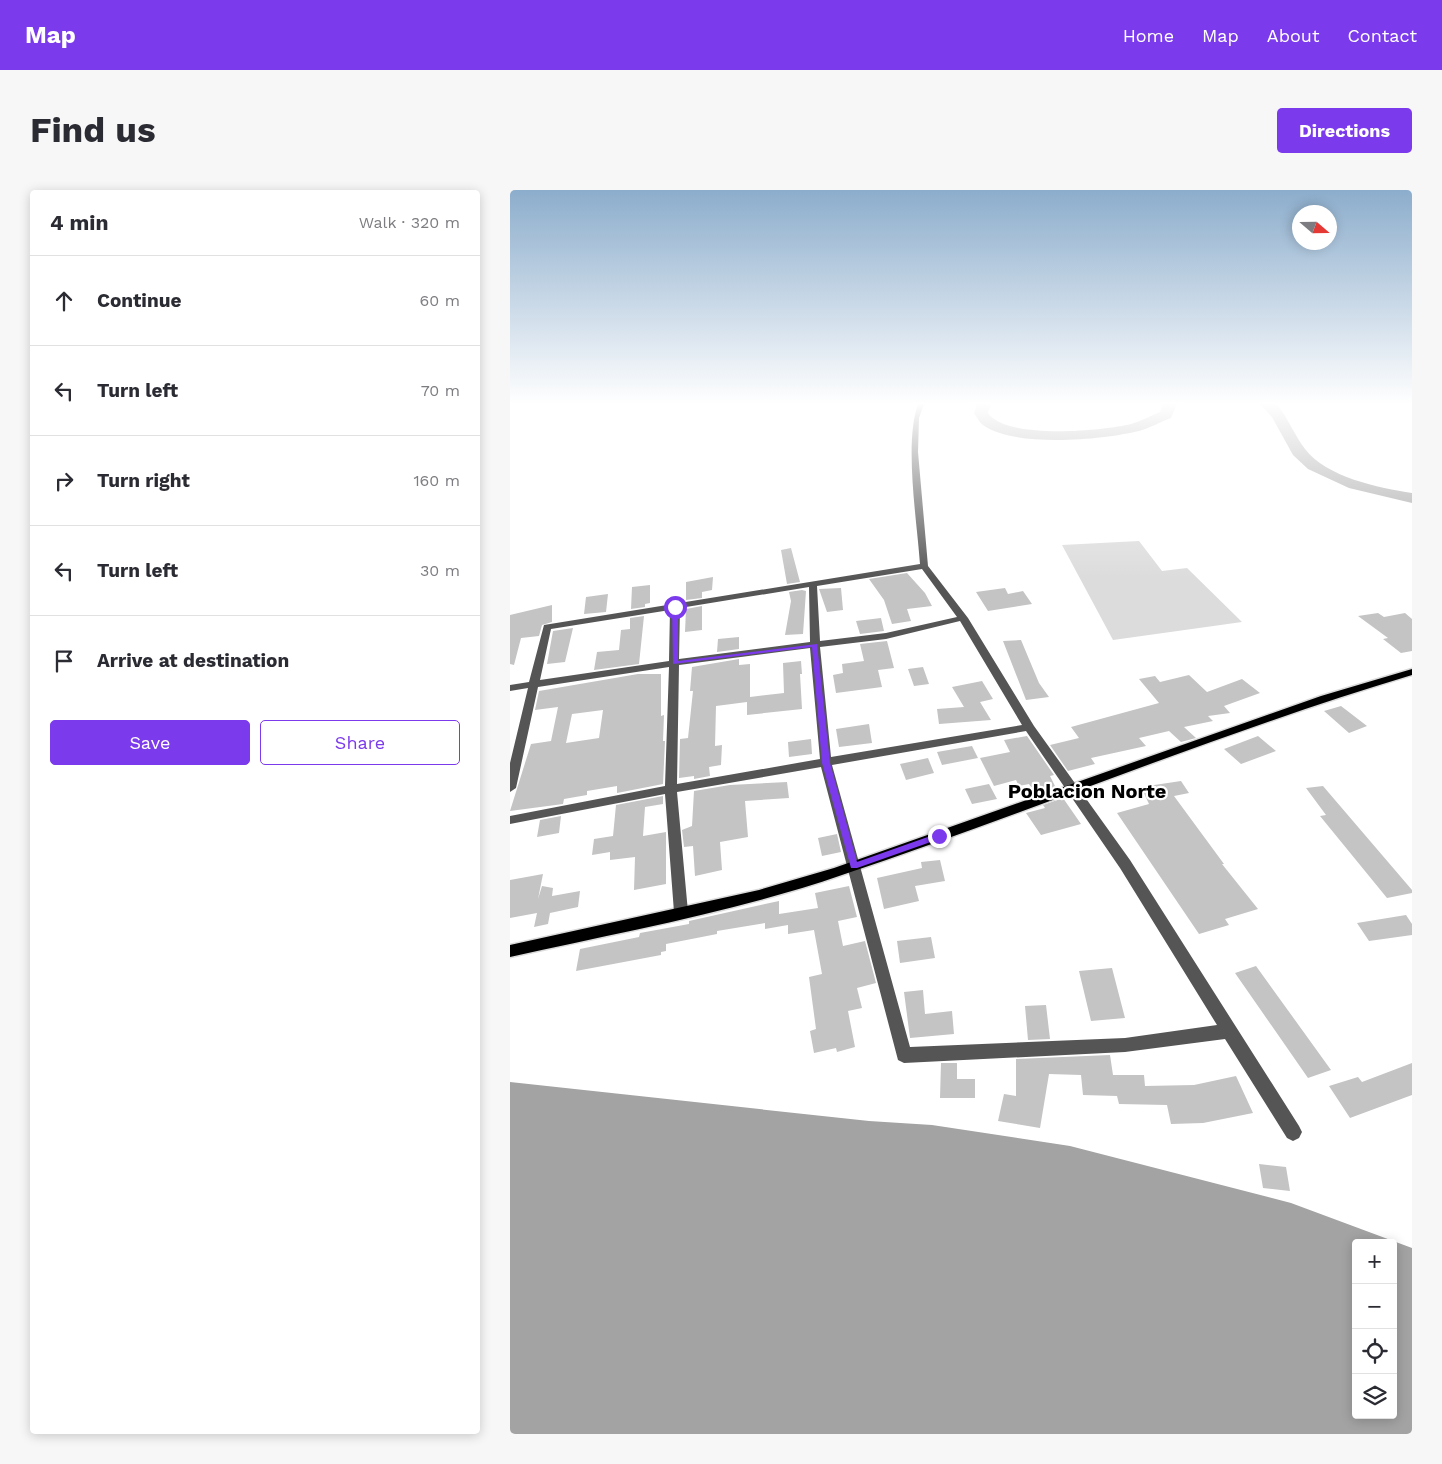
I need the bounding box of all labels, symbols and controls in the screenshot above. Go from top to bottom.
text: Map [25,21,76,49]
text: Home [1123,25,1174,46]
text: Map [1202,25,1239,46]
text: About [1267,25,1319,46]
text: Contact [1347,25,1417,46]
button: Directions [1277,108,1412,153]
text: Find us [30,109,156,151]
north arrow [1292,205,1337,250]
text: 4 min [50,210,108,235]
text: Walk · 320 m [359,213,460,232]
icon: ahead [50,287,78,315]
text: Continue [97,289,181,312]
text: 60 m [420,291,460,310]
icon: left [50,377,78,405]
text: Turn left [97,379,178,402]
text: 70 m [421,381,460,400]
icon: right [50,467,78,495]
text: Turn right [97,469,190,492]
text: 160 m [413,471,460,490]
icon: left [50,557,78,585]
text: Turn left [97,559,178,582]
text: 30 m [420,561,460,580]
route start [664,596,687,619]
icon: arrive [50,647,78,675]
text: Arrive at destination [97,649,289,672]
button: Save [50,720,250,765]
button: Share [260,720,460,765]
district label: Poblacion Norte [1008,779,1166,803]
route end [928,825,951,848]
map controls [1352,1239,1397,1419]
button: + [1352,1239,1397,1284]
button: − [1352,1284,1397,1329]
button: locate [1352,1329,1397,1374]
button: layers [1352,1374,1397,1419]

